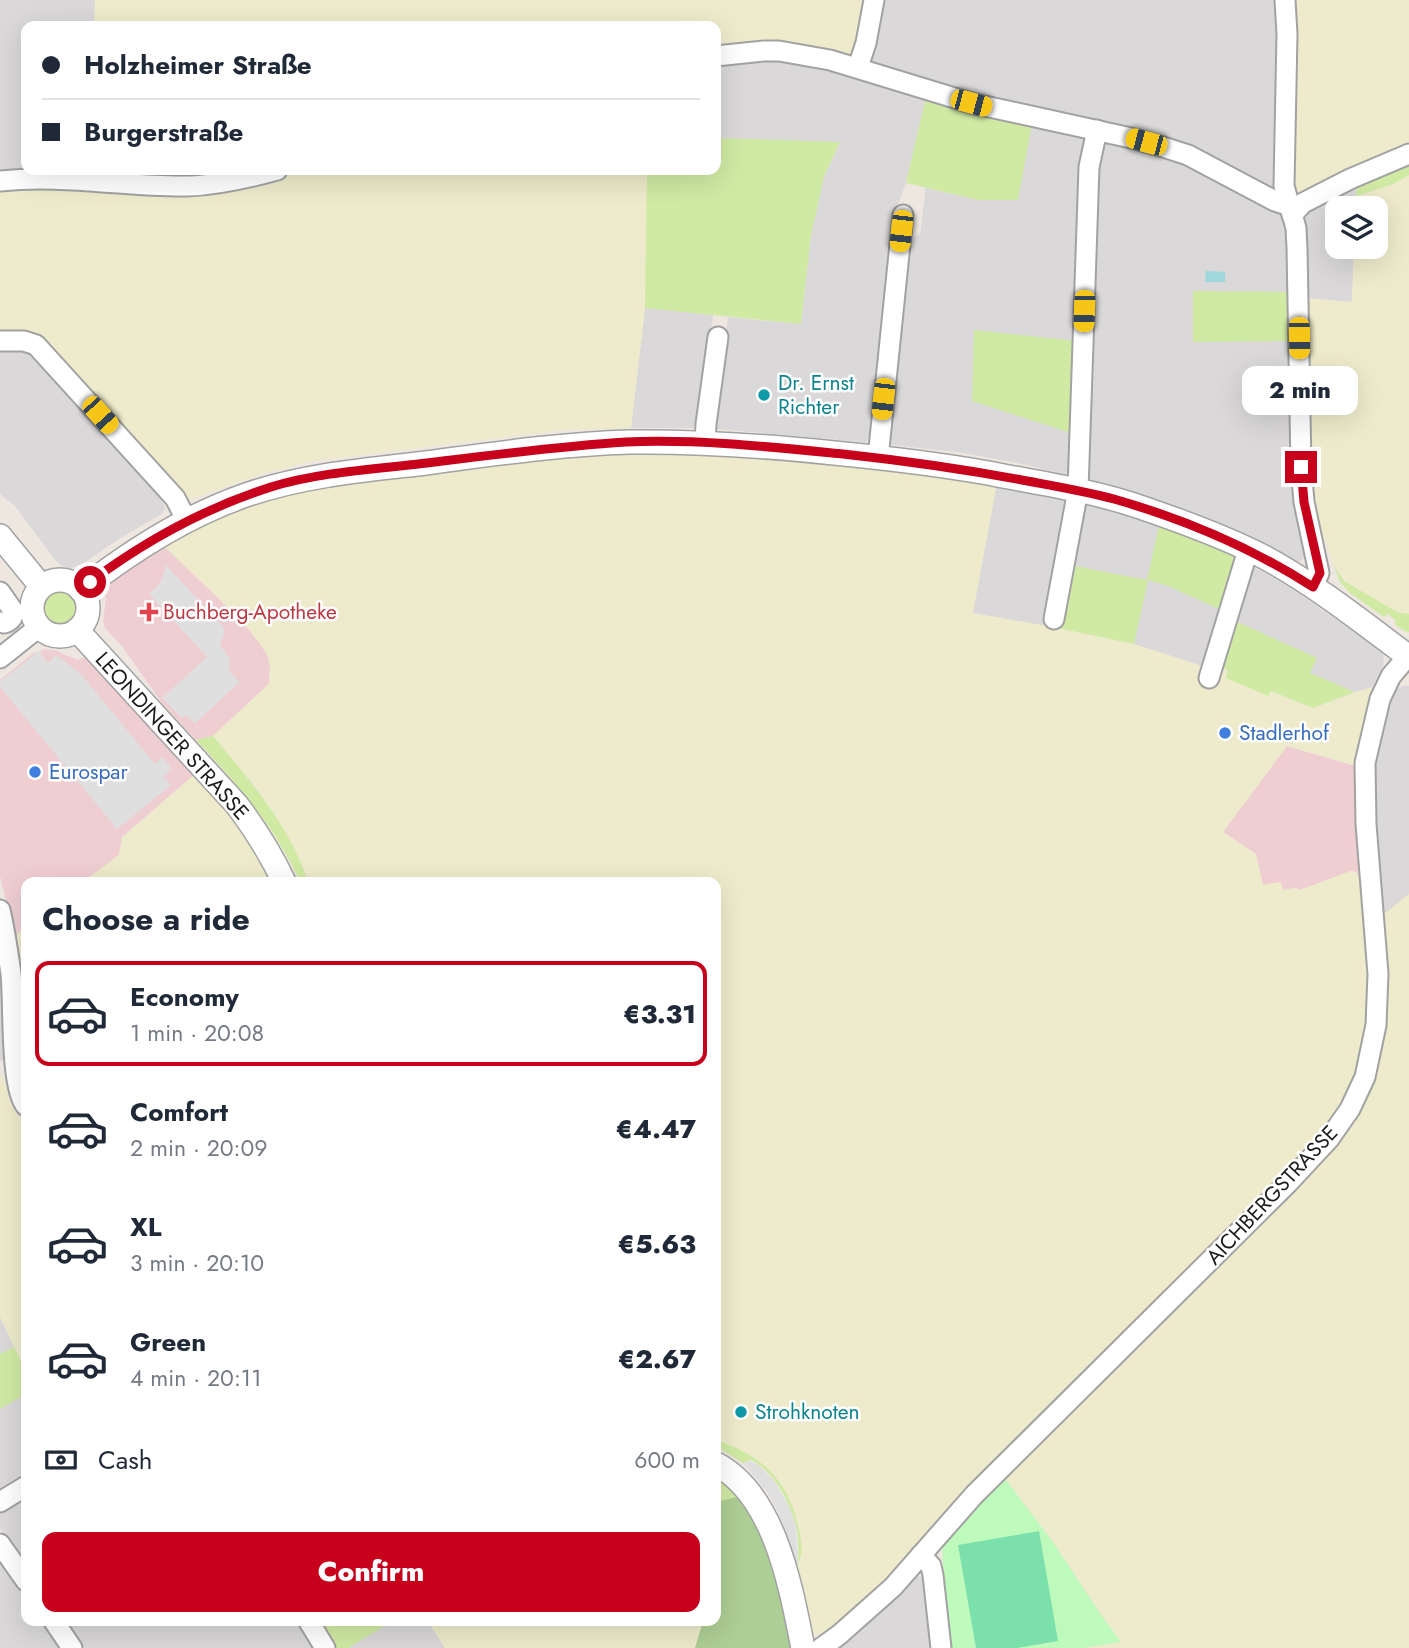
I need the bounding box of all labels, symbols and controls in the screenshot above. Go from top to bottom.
text: Holzheimer Straße [84,46,312,84]
car [948,87,995,119]
text: Burgerstraße [84,113,243,151]
car [1123,126,1170,158]
map controls [1325,196,1388,259]
button: layers [1325,196,1388,259]
car [889,209,914,253]
car [1073,290,1096,332]
car [1289,317,1310,359]
callout: 2 min [1243,365,1359,414]
place label: Dr. Ernst Richter [778,368,854,422]
text: 2 min [1269,373,1331,407]
car [871,377,896,421]
marker: Dr. Ernst Richter [756,387,772,403]
car [79,392,122,438]
route end [1285,451,1317,483]
route start [74,566,106,598]
place label: Buchberg-Apotheke [163,597,337,627]
marker: Buchberg-Apotheke [141,604,157,620]
street label: LEONDINGER STRASSE [88,645,256,827]
place label: Stadlerhof [1239,718,1330,748]
marker: Stadlerhof [1217,725,1233,741]
place label: Eurospar [49,757,128,787]
marker: Eurospar [27,764,43,780]
text: Choose a ride [42,896,250,942]
text: Economy [130,978,239,1016]
icon: car [46,982,109,1045]
text: €3.31 [623,995,696,1033]
text: 1 min · 20:08 [130,1016,264,1050]
text: Comfort [130,1093,228,1131]
icon: car [46,1097,109,1160]
text: €4.47 [616,1110,696,1148]
street label: AICHBERGSTRASSE [1199,1119,1345,1271]
text: 2 min · 20:09 [130,1131,268,1165]
text: XL [130,1208,162,1246]
icon: car [46,1212,109,1275]
text: €5.63 [618,1225,696,1263]
text: 3 min · 20:10 [130,1246,264,1280]
text: Green [130,1323,206,1361]
icon: car [46,1327,109,1390]
text: €2.67 [618,1340,696,1378]
text: 4 min · 20:11 [130,1361,262,1395]
place label: Strohknoten [755,1397,860,1427]
marker: Strohknoten [733,1404,749,1420]
icon: cash [42,1441,80,1479]
text: Cash [98,1441,152,1479]
text: 600 m [634,1443,700,1477]
button: Confirm [42,1532,700,1612]

